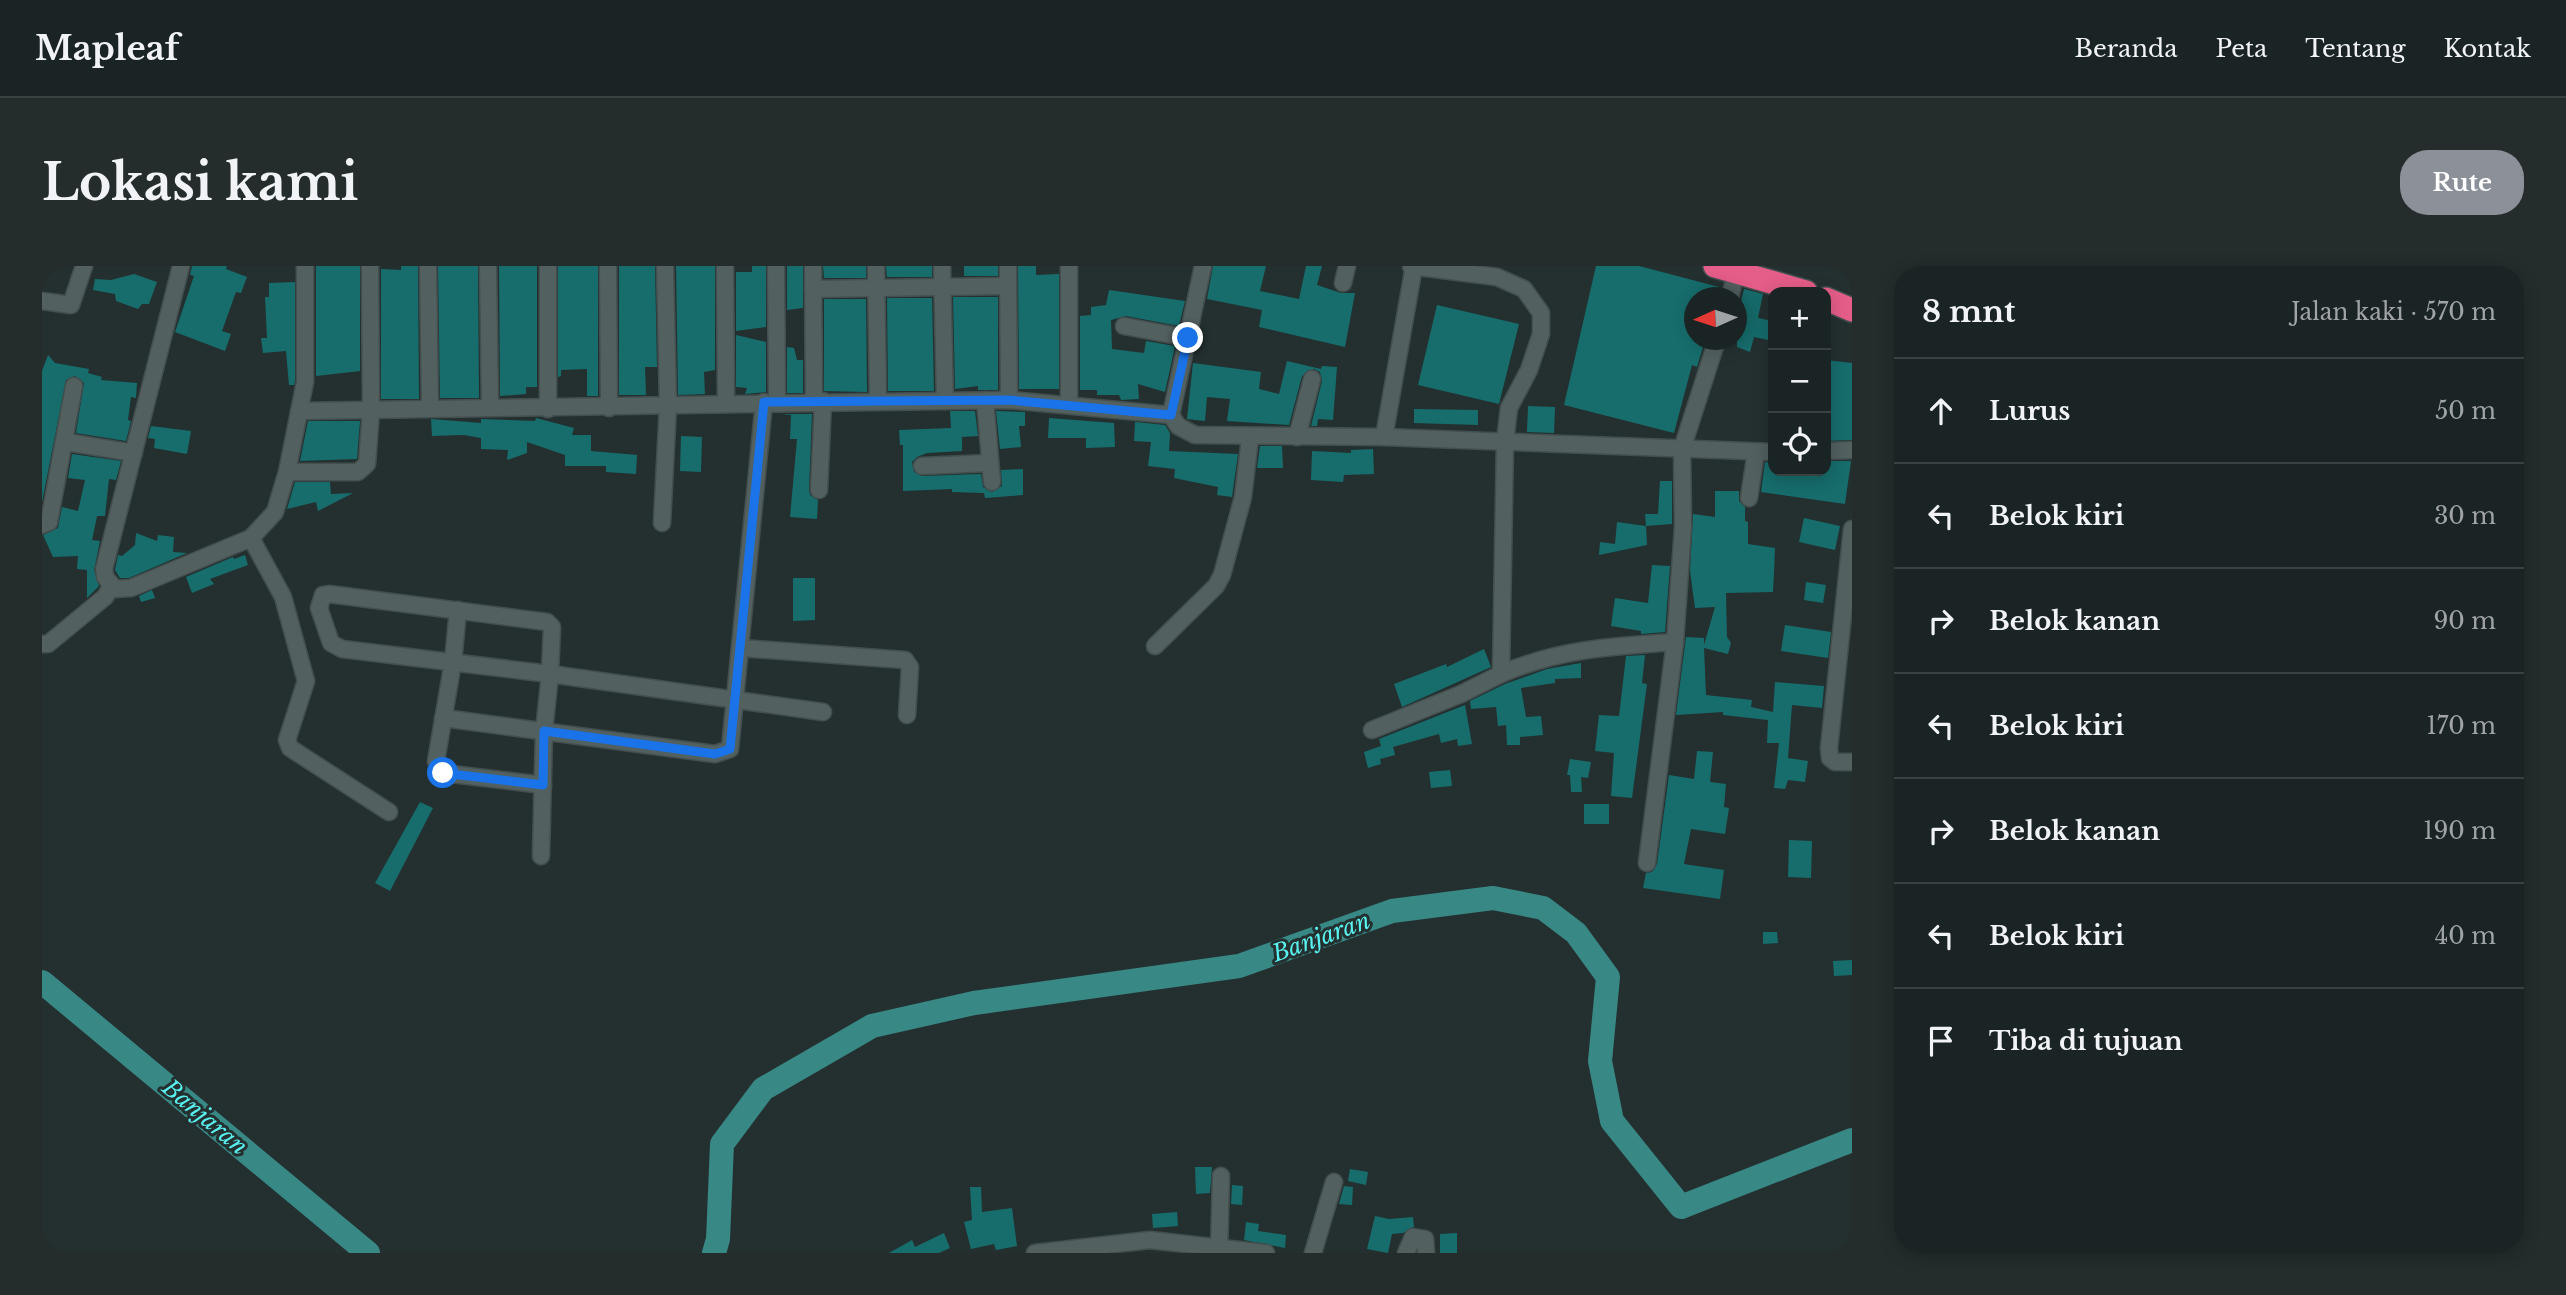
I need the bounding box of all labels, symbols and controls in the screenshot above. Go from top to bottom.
text: Mapleaf [35,28,179,69]
text: Beranda [2075,34,2177,63]
text: Peta [2215,34,2267,63]
text: Tentang [2305,34,2406,63]
text: Kontak [2444,34,2531,63]
button: Rute [2400,150,2524,215]
text: Lokasi kami [42,152,358,213]
north arrow [1684,287,1747,350]
map controls [1768,287,1831,476]
button: + [1768,287,1831,350]
text: 8 mnt [1922,293,2015,330]
text: Jalan kaki · 570 m [2291,298,2496,326]
route end [1172,322,1203,353]
button: − [1768,350,1831,413]
icon: ahead [1922,392,1960,430]
text: Lurus [1989,395,2070,427]
text: 50 m [2435,397,2496,425]
button: locate [1768,413,1831,476]
icon: left [1922,497,1960,535]
text: Belok kiri [1989,500,2124,532]
text: 30 m [2434,502,2496,530]
icon: right [1922,602,1960,640]
text: Belok kanan [1989,605,2160,637]
text: 90 m [2434,607,2496,635]
icon: left [1922,707,1960,745]
text: Belok kiri [1989,710,2124,742]
text: 170 m [2426,712,2496,740]
route start [427,757,458,788]
icon: right [1922,812,1960,850]
text: Belok kanan [1989,815,2160,847]
text: 190 m [2423,817,2496,845]
water label: Banjaran [1267,906,1374,968]
icon: left [1922,917,1960,955]
text: Belok kiri [1989,920,2124,952]
text: 40 m [2435,922,2496,950]
icon: arrive [1922,1022,1960,1060]
text: Tiba di tujuan [1989,1025,2183,1057]
water label: Banjaran [156,1073,253,1161]

